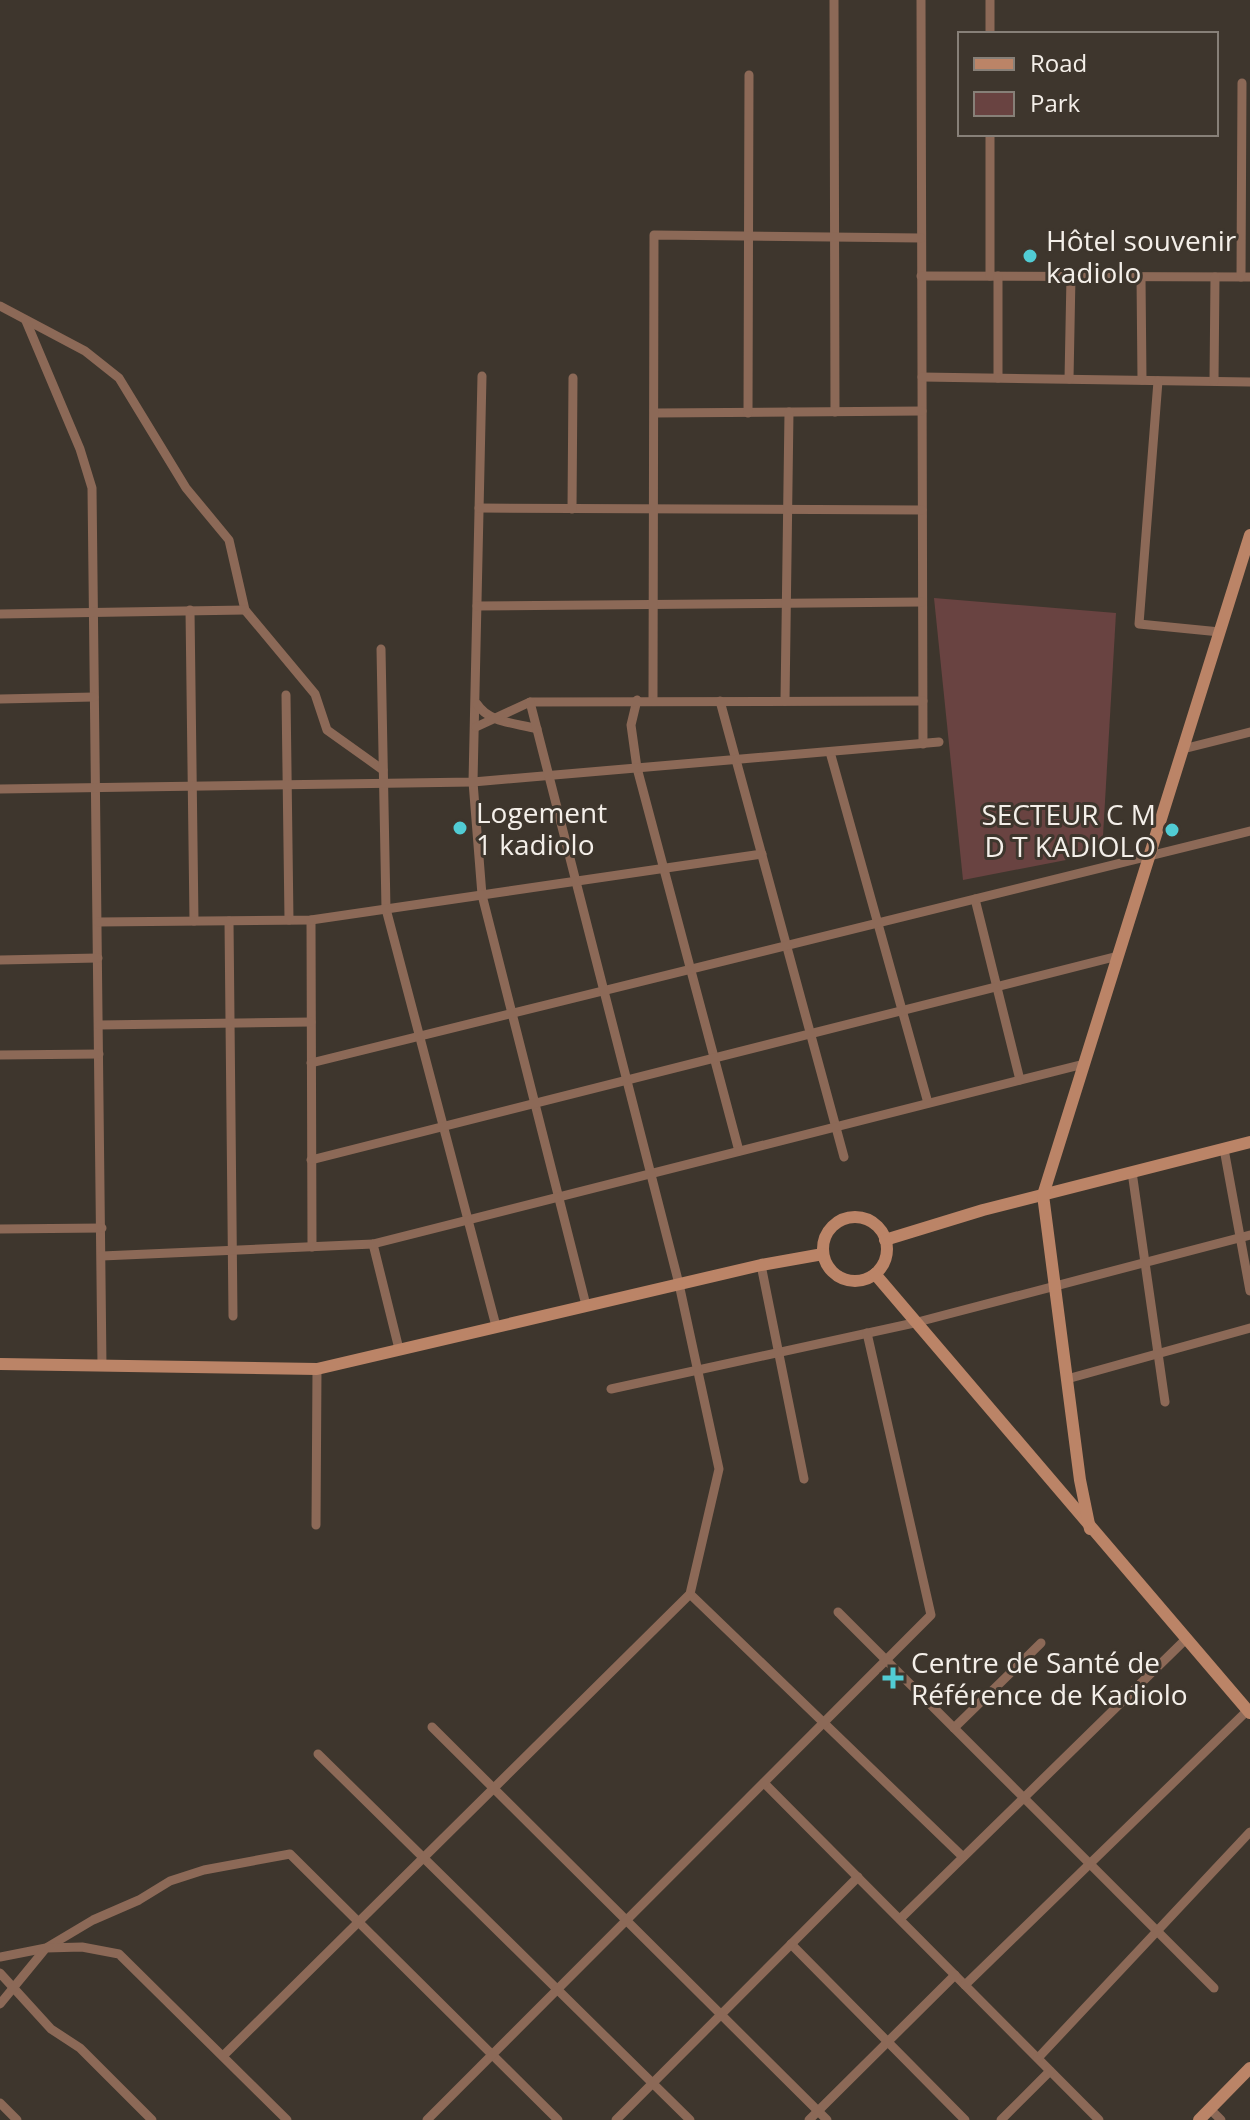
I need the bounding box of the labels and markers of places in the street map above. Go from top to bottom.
place label: Hôtel souvenir kadiolo [1046,221,1237,291]
marker: Hôtel souvenir kadiolo [1021,247,1039,265]
place label: Logement 1 kadiolo [476,793,607,863]
place label: SECTEUR C M D T KADIOLO [981,795,1156,865]
marker: Logement 1 kadiolo [451,819,469,837]
marker: SECTEUR C M D T KADIOLO [1163,821,1181,839]
place label: Centre de Santé de Référence de Kadiolo [911,1643,1188,1713]
marker: Centre de Santé de Référence de Kadiolo [882,1667,904,1689]

